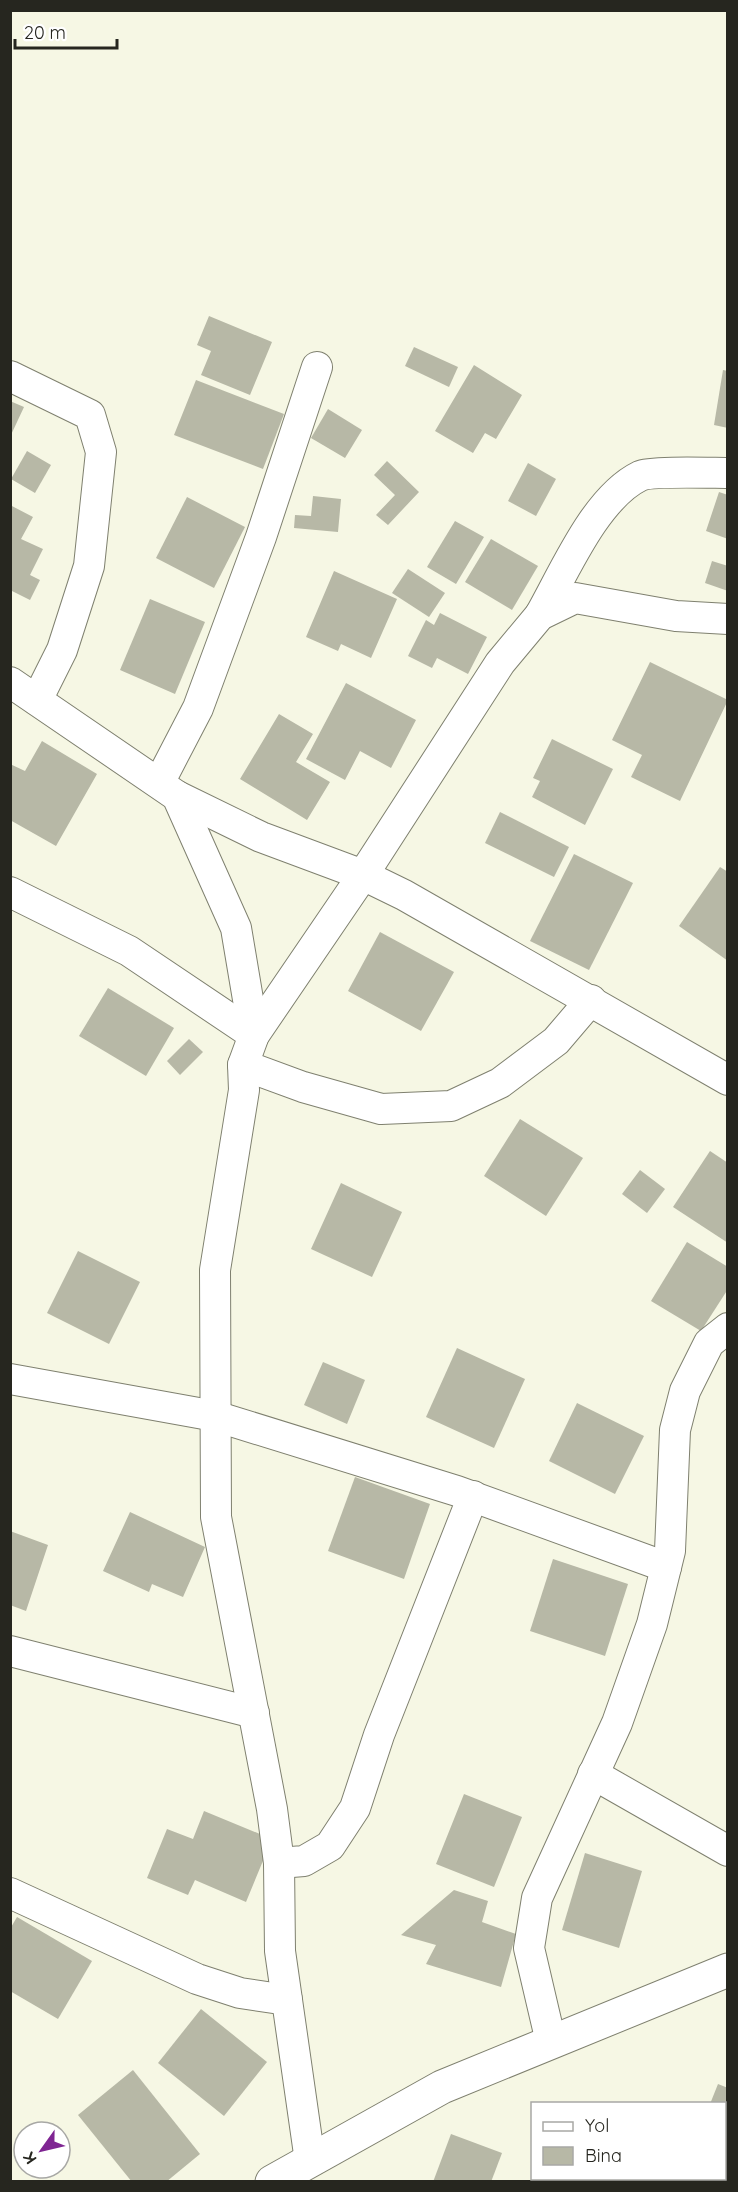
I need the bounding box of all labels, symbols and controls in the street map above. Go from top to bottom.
scale bar [15,12,117,50]
text: 20 m [24,21,66,44]
legend [531,2102,726,2180]
text: Yol [585,2114,609,2137]
north arrow [12,2120,72,2180]
text: Bina [585,2144,622,2167]
text: K [18,2148,41,2168]

